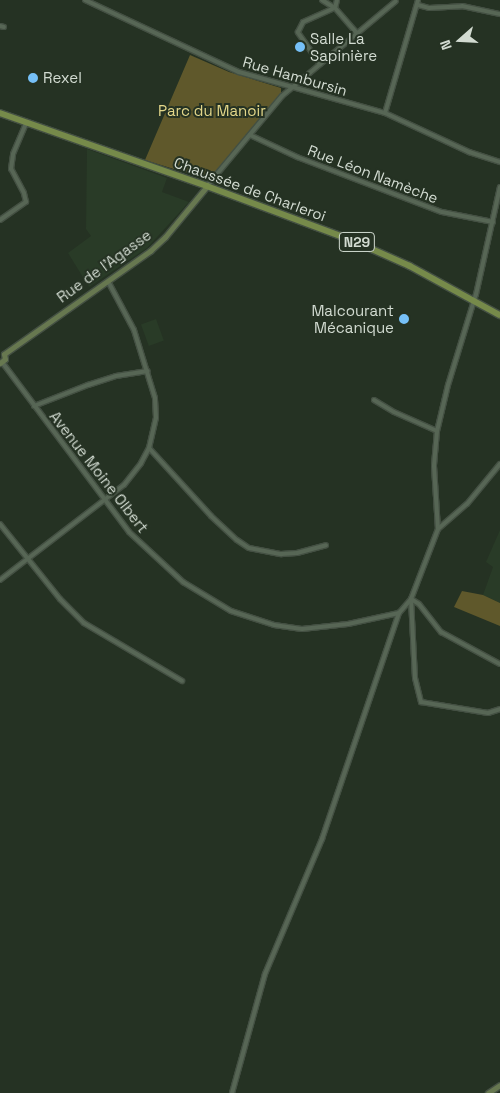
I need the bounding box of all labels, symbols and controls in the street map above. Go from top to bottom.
north arrow [435,15,485,65]
place label: Salle La Sapinière [310,29,377,64]
text: N [436,38,456,52]
marker: Salle La Sapinière [294,41,306,53]
street label: Rue Hambursin [241,52,349,100]
place label: Rexel [43,69,82,87]
marker: Rexel [27,72,39,84]
park label: Parc du Manoir [158,102,266,120]
street label: Rue Léon Namèche [305,141,441,207]
street label: Chaussée de Charleroi [172,153,328,225]
street label: Rue de l'Agasse [53,226,155,306]
road number: N29 [338,230,376,253]
place label: Malcourant Mécanique [311,301,394,336]
marker: Malcourant Mécanique [398,313,410,325]
street label: Avenue Moine Olbert [46,408,152,536]

